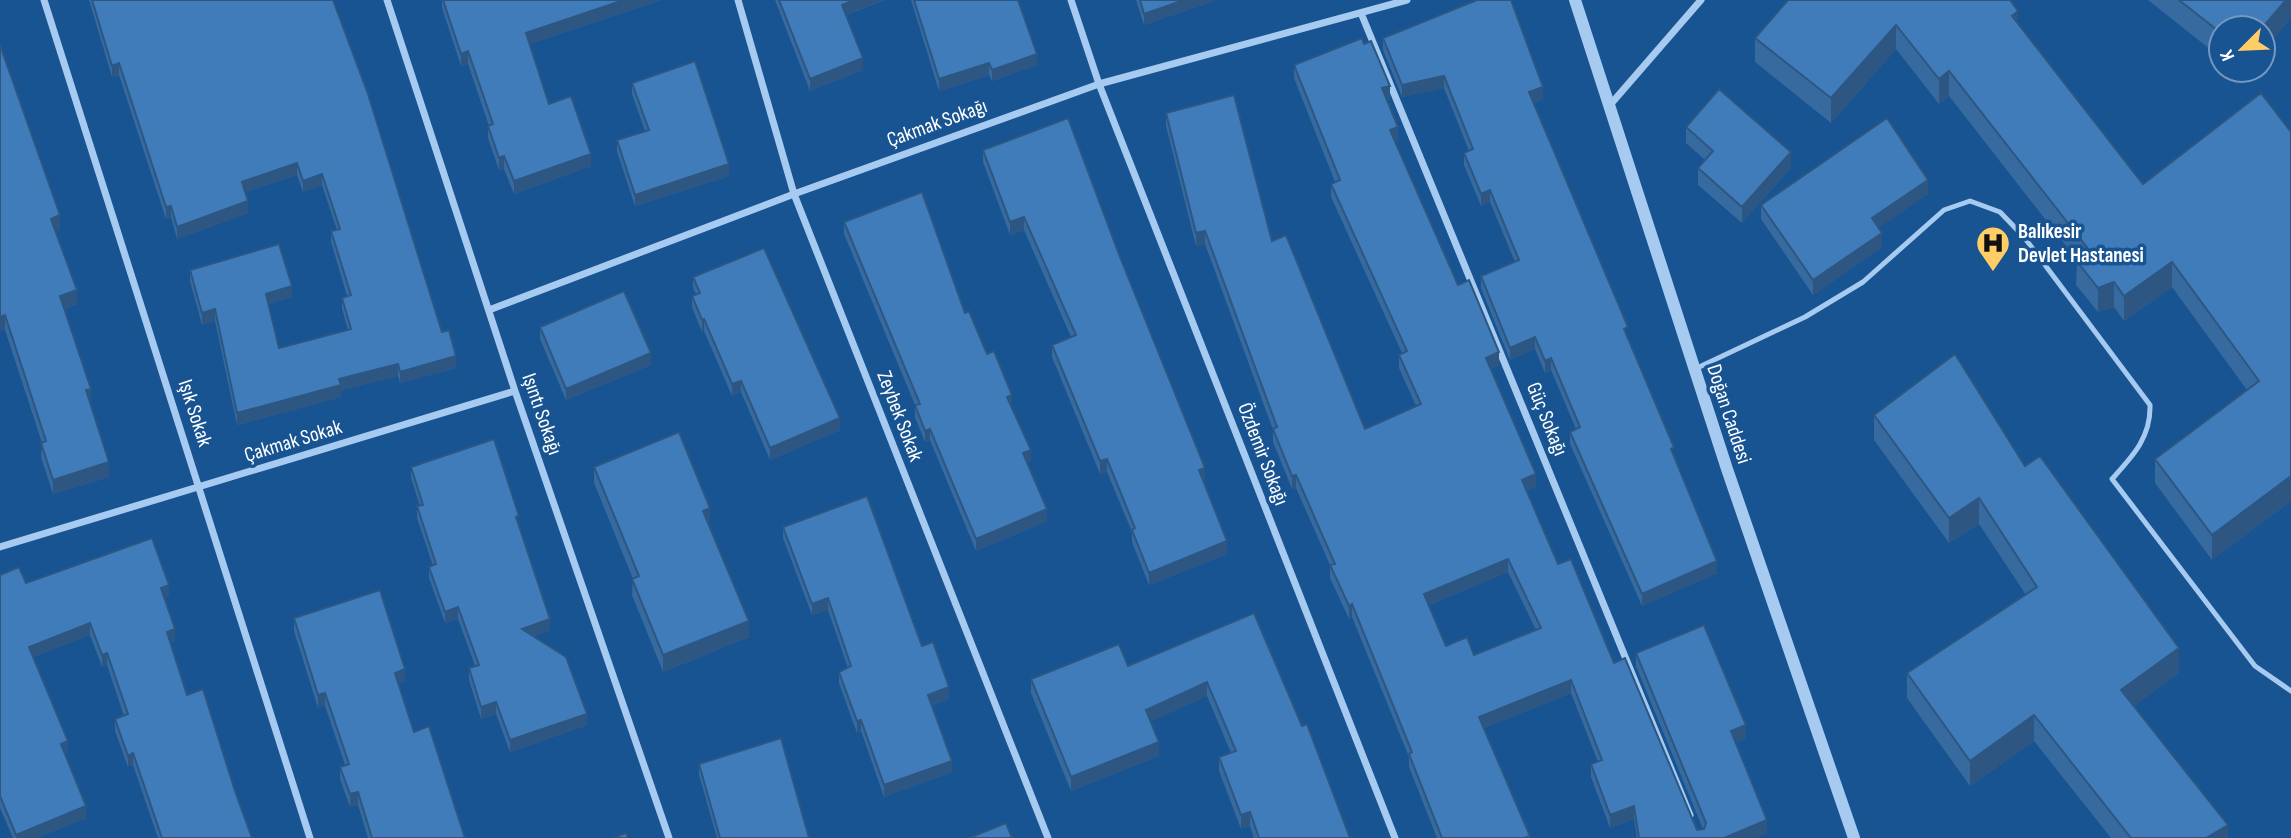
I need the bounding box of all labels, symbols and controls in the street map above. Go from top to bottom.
north arrow [2207,14,2277,84]
text: K [2215,46,2240,64]
street label: Çakmak Sokağı [883,93,991,153]
place label: Balıkesir Devlet Hastanesi [2018,219,2144,268]
hospital icon: Balıkesir Devlet Hastanesi [1974,224,2012,273]
street label: Doğan Caddesi [1701,361,1757,467]
street label: Zeybek Sokak [871,367,929,465]
street label: Işıntı Sokağı [516,370,568,458]
street label: Işık Sokak [172,376,218,450]
street label: Güç Sokağı [1521,379,1573,459]
street label: Özdemir Sokağı [1232,399,1294,509]
street label: Çakmak Sokak [241,414,345,468]

